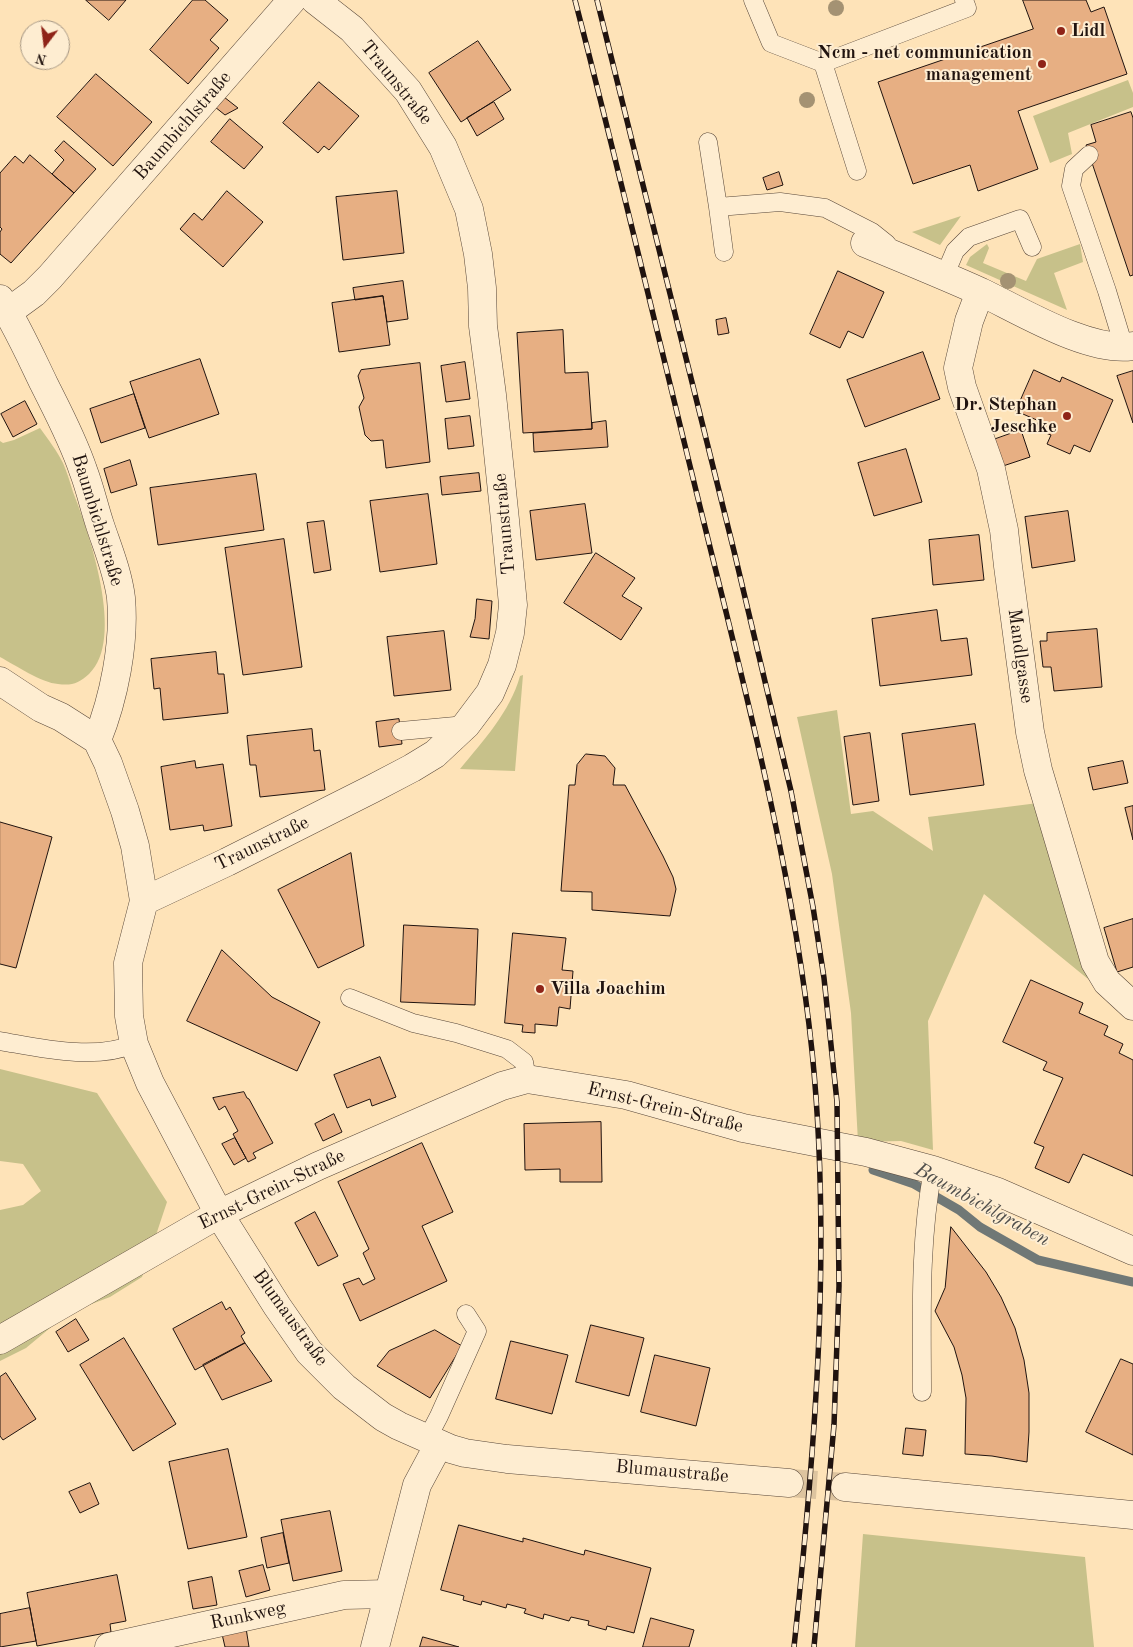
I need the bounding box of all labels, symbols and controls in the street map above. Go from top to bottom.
north arrow [20,20,70,70]
place label: Lidl [1071,20,1105,42]
marker: Lidl [1055,25,1067,37]
street label: Traunstraße [355,36,437,130]
place label: Ncm - net communication management [817,42,1032,86]
text: N [34,50,48,67]
marker: Ncm - net communication management [1036,58,1048,70]
street label: Baumbichlstraße [129,67,237,185]
place label: Dr. Stephan Jeschke [954,394,1057,438]
marker: Dr. Stephan Jeschke [1061,410,1073,422]
street label: Baumbichlstraße [66,451,128,589]
street label: Traunstraße [489,472,521,576]
street label: Mandlgasse [1002,607,1038,705]
street label: Traunstraße [211,811,313,877]
place label: Villa Joachim [550,978,666,1000]
marker: Villa Joachim [534,983,546,995]
street label: Ernst-Grein-Straße [585,1078,745,1138]
street label: Ernst-Grein-Straße [195,1145,349,1235]
water label: Baumbichlgraben [910,1158,1054,1252]
street label: Blumaustraße [247,1265,333,1371]
street label: Blumaustraße [614,1456,730,1488]
street label: Runkweg [208,1597,288,1635]

